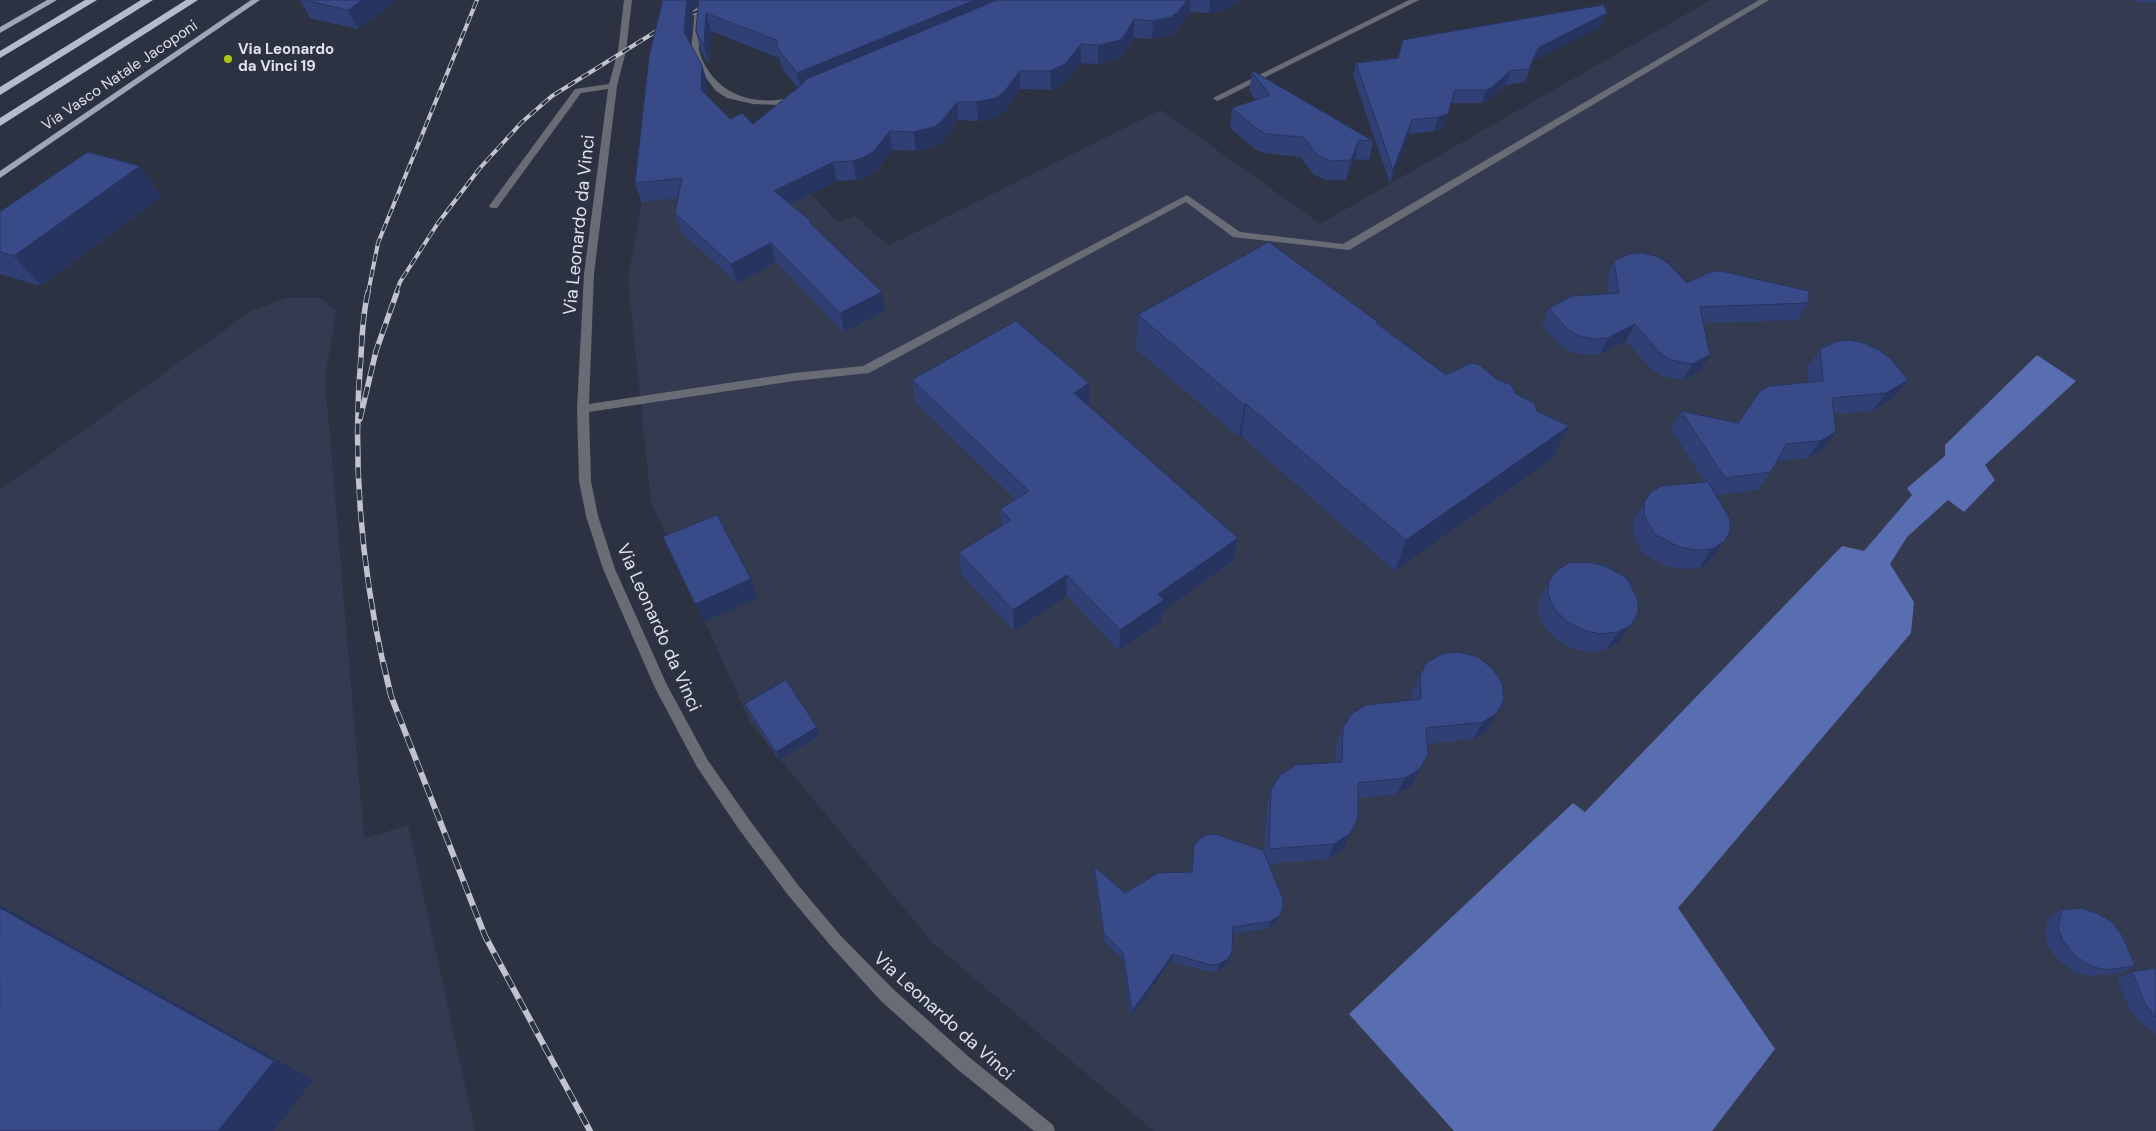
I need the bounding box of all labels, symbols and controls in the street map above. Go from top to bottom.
street label: Via Vasco Natale Jacoponi [39,17,201,135]
place label: Via Leonardo da Vinci 19 [238,41,334,76]
marker: Via Leonardo da Vinci 19 [222,53,234,65]
street label: Via Leonardo da Vinci [560,134,600,316]
street label: Via Leonardo da Vinci [611,541,705,715]
street label: Via Leonardo da Vinci [868,948,1018,1086]

